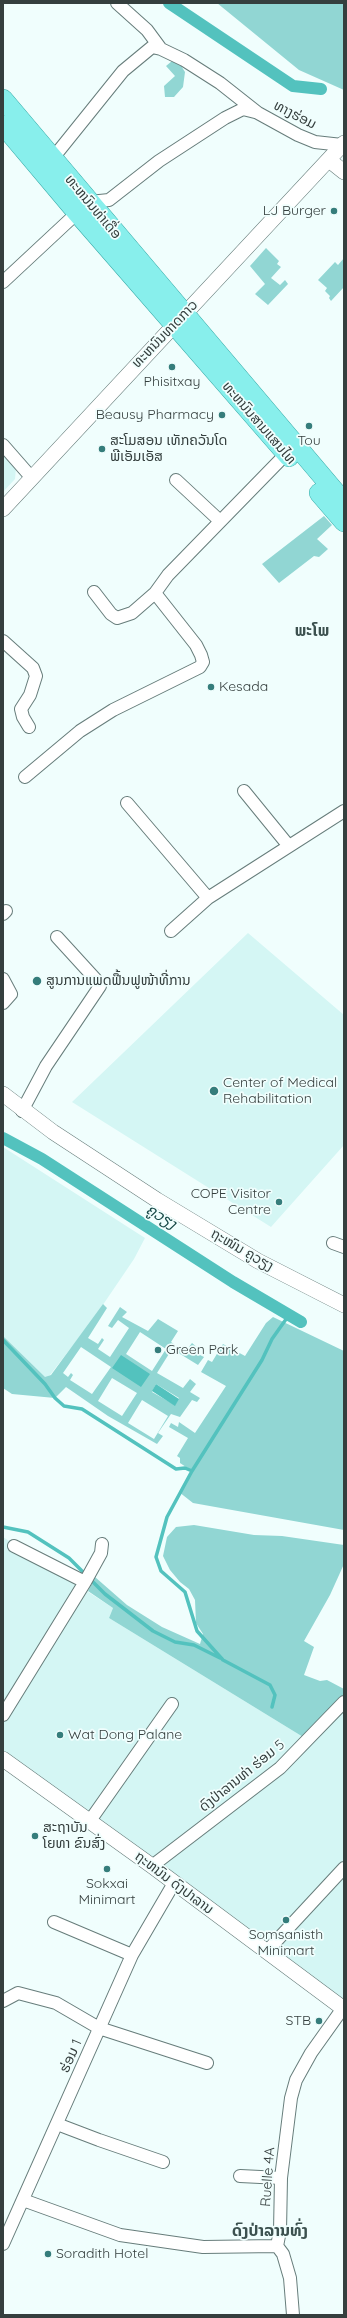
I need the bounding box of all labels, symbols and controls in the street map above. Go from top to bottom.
street label: ທາງຮ່ອມ [271,97,319,133]
street label: ທະຫນົນທ່າເດື່ອ [61,171,125,243]
place label: LJ Burger [263,203,326,219]
marker: LJ Burger [329,206,339,216]
street label: ທະຫນົນທາດກາວ [129,297,201,371]
marker: Phisitxay [167,362,177,372]
place label: Phisitxay [144,374,200,390]
street label: ທະຫນົນສາມແສນໄທ [218,378,300,468]
place label: Beausy Pharmacy [96,407,214,423]
marker: Beausy Pharmacy [217,410,227,420]
marker: Tou [304,421,314,431]
place label: ສະໂມສອນ ເທັກຄວັນໂດ ພີເອັມເອັສ [110,433,228,466]
place label: Tou [297,433,321,449]
marker: ສະໂມສອນ ເທັກຄວັນໂດ ພີເອັມເອັສ [97,444,107,454]
district label: ພະໂພ [295,621,329,641]
place label: Kesada [219,679,268,695]
marker: Kesada [206,682,216,692]
place label: ສູນການແພດຟື້ນຟູໜ້າທີ່ການ [46,973,191,989]
marker: ສູນການແພດຟື້ນຟູໜ້າທີ່ການ [31,975,43,987]
place label: Center of Medical Rehabilitation [223,1075,337,1108]
marker: Center of Medical Rehabilitation [208,1085,220,1097]
place label: COPE Visitor Centre [191,1186,271,1218]
marker: COPE Visitor Centre [274,1197,284,1207]
water label: ຄູວຽງ [143,1201,179,1233]
street label: ຖະໜົນ ຄູວຽງ [208,1225,276,1275]
place label: Green Park [166,1342,238,1358]
marker: Green Park [153,1345,163,1355]
place label: Wat Dong Palane [68,1727,182,1743]
marker: Wat Dong Palane [55,1730,65,1740]
street label: ດົງປ່າລານທ່າ ຮ່ອມ 5 [196,1736,288,1816]
place label: ສະຖາບັນ ໂຍທາ ຂົນສົ່ງ [43,1820,105,1852]
marker: ສະຖາບັນ ໂຍທາ ຂົນສົ່ງ [30,1831,40,1841]
street label: ຖະຫນົນ ດົງປາລານ [131,1848,217,1918]
marker: Sokxai Minimart [102,1864,112,1874]
place label: Sokxai Minimart [78,1876,136,1908]
marker: Somsanisth Minimart [281,1915,291,1925]
place label: Somsanisth Minimart [249,1927,323,1960]
place label: STB [286,2013,311,2029]
marker: STB [314,2016,324,2026]
street label: ຮ່ອມ 1 [56,2037,86,2075]
street label: Ruelle 4A [258,2147,278,2207]
district label: ດົງປ່າລານທົ່ງ [232,2221,308,2241]
place label: Soradith Hotel [56,2246,148,2262]
marker: Soradith Hotel [43,2249,53,2259]

